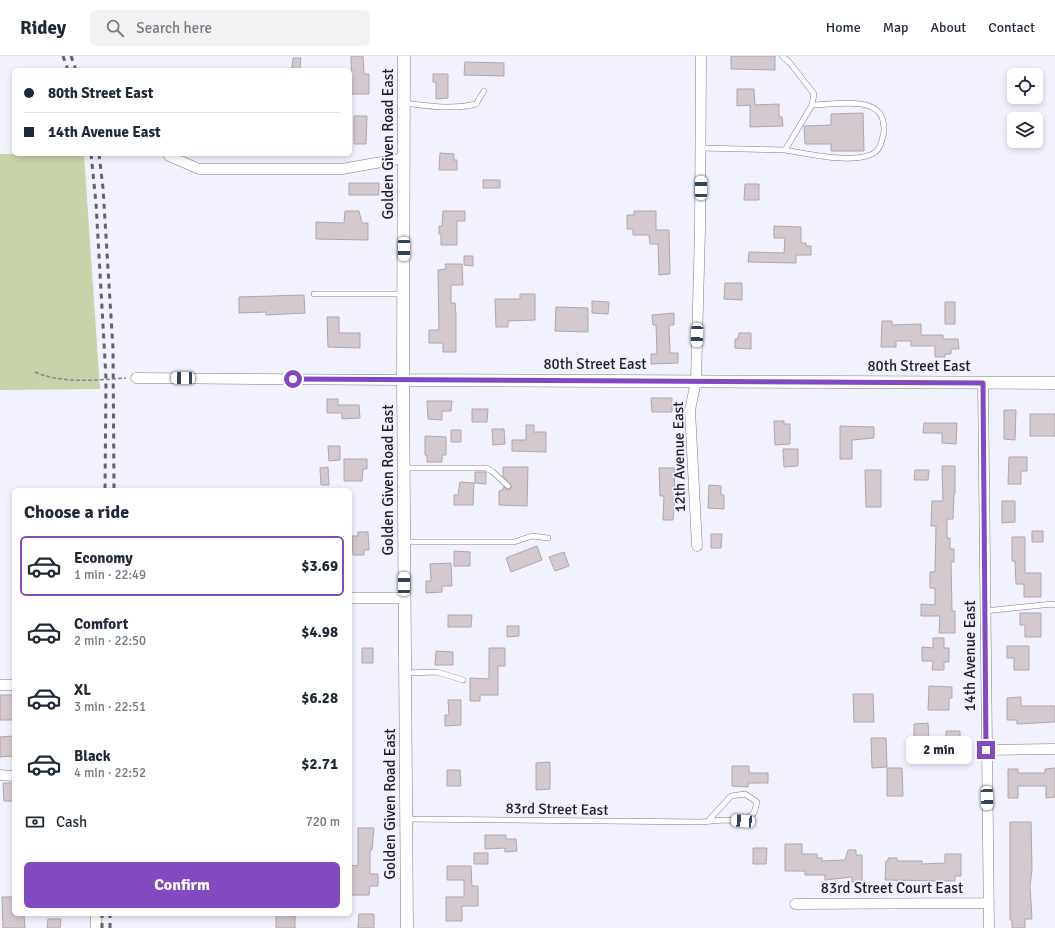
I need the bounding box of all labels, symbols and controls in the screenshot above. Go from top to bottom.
search box [90,10,370,46]
text: Ridey [20,16,66,40]
icon: search [104,17,126,39]
text: Search here [136,19,212,37]
text: Home [826,19,861,36]
text: Map [883,19,908,36]
text: About [930,19,966,36]
text: Contact [988,19,1035,36]
street label: Golden Given Road East [379,68,397,220]
map controls [1007,68,1043,148]
button: locate [1007,68,1043,104]
text: 80th Street East [48,84,153,102]
button: layers [1007,112,1043,148]
text: 14th Avenue East [48,123,161,141]
car [695,176,707,200]
car [398,237,410,261]
car [691,323,703,347]
street label: 80th Street East [543,355,647,373]
street label: 80th Street East [867,357,971,375]
route start [284,370,302,388]
car [171,372,195,384]
street label: 12th Avenue East [669,401,689,513]
street label: Golden Given Road East [379,404,397,556]
text: Choose a ride [24,501,129,523]
icon: car [26,548,62,584]
text: Economy [74,549,133,567]
text: $3.69 [301,557,338,575]
text: 1 min · 22:49 [74,567,146,583]
car [398,572,410,596]
street label: 14th Avenue East [961,601,979,711]
icon: car [26,614,62,650]
text: Comfort [74,615,128,633]
text: $4.98 [301,623,338,641]
text: 2 min · 22:50 [74,633,146,649]
icon: car [26,680,62,716]
text: XL [74,681,91,699]
text: $6.28 [301,689,338,707]
text: 3 min · 22:51 [74,699,146,715]
street label: Golden Given Road East [381,728,399,880]
callout: 2 min [906,736,972,764]
route end [977,741,995,759]
text: 2 min [923,742,955,758]
icon: car [26,746,62,782]
text: Black [74,747,111,765]
text: $2.71 [301,755,338,773]
text: 4 min · 22:52 [74,765,146,781]
car [981,786,993,810]
street label: 83rd Street East [505,799,609,819]
icon: cash [24,811,46,833]
text: Cash [56,813,87,831]
text: 720 m [306,814,340,830]
car [731,814,755,828]
button: Confirm [24,862,340,908]
street label: 83rd Street Court East [821,879,963,897]

